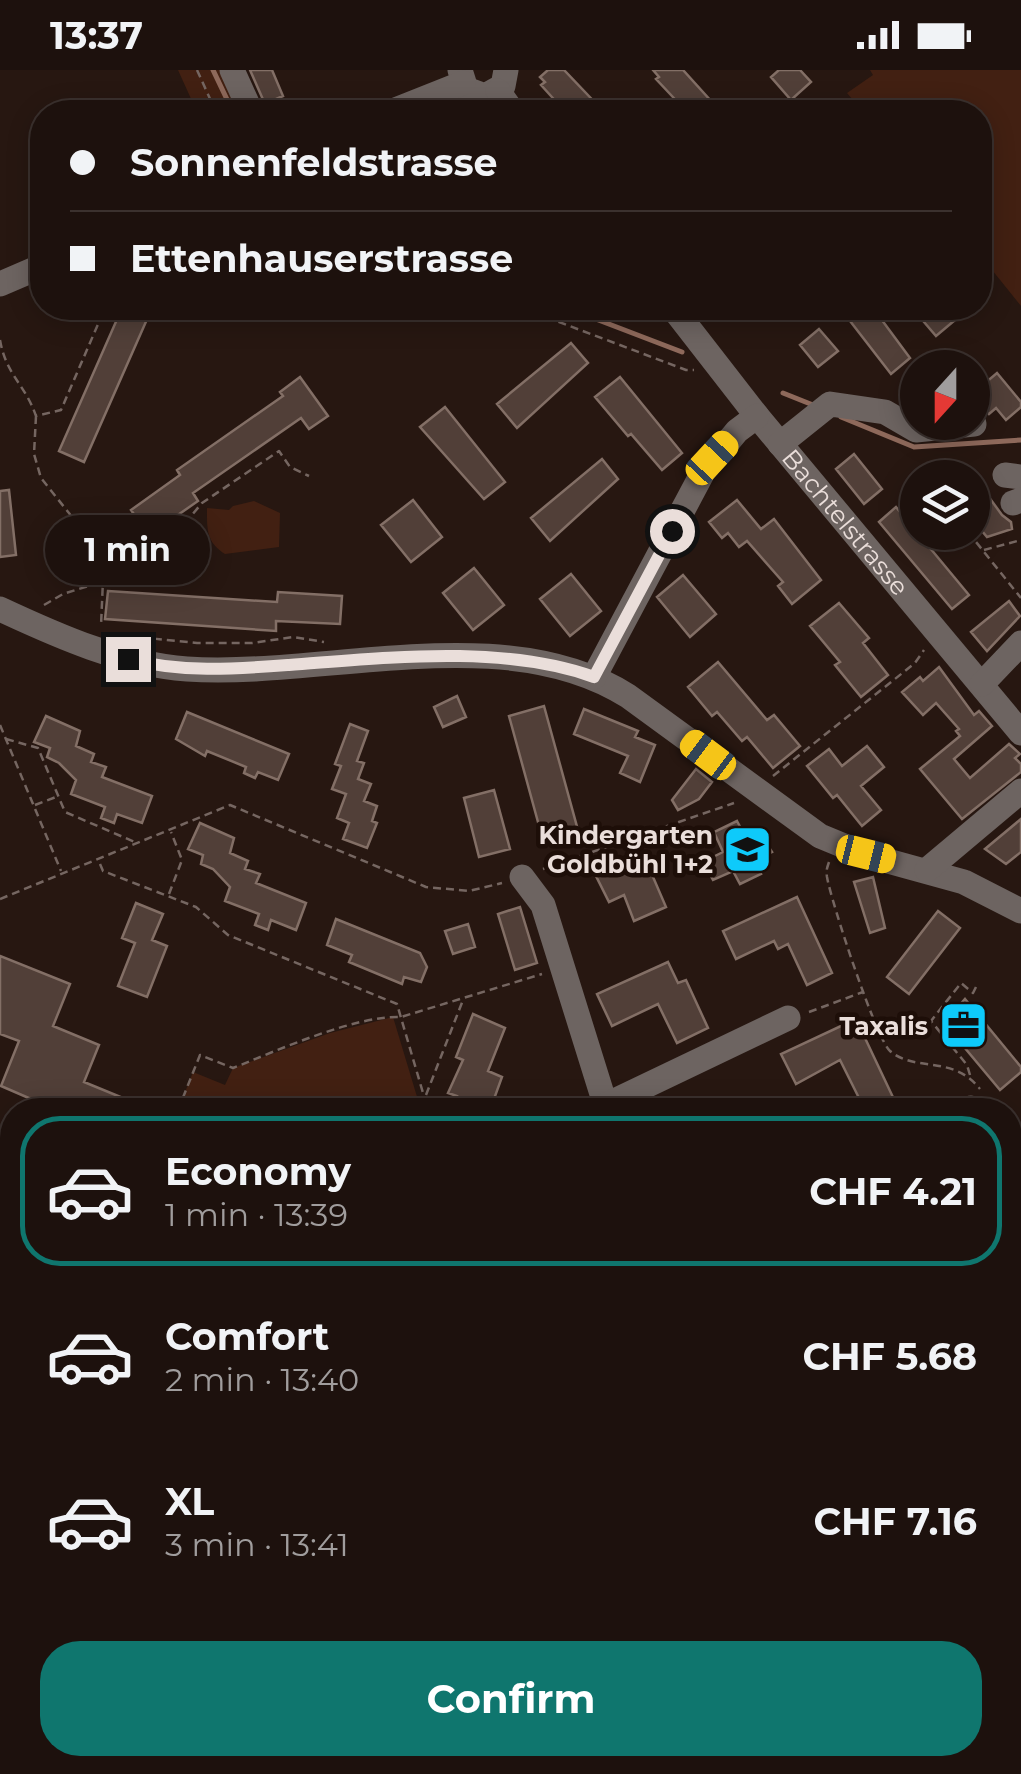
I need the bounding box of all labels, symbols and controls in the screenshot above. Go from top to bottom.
text: 13:37 [50,12,143,59]
text: Sonnenfeldstrasse [130,139,498,186]
text: Ettenhauserstrasse [130,235,513,282]
north arrow [900,350,990,440]
map controls [900,350,990,550]
car [681,426,743,490]
street label: Bachtelstrasse [776,443,915,602]
button: layers [900,460,990,550]
route start [650,509,695,554]
callout: 1 min [46,514,210,584]
text: 1 min [84,530,171,569]
route end [106,637,151,682]
car [675,725,741,785]
place label: Kindergarten Goldbühl 1+2 [538,820,713,879]
school or university icon: Kindergarten Goldbühl 1+2 [722,823,774,875]
car [833,832,899,876]
office icon: Taxalis [937,1000,989,1052]
place label: Taxalis [839,1011,928,1041]
icon: car [45,1146,135,1236]
text: Economy [165,1148,351,1195]
text: CHF 4.21 [809,1168,977,1215]
text: 1 min · 13:39 [165,1195,348,1234]
icon: car [45,1311,135,1401]
text: Comfort [165,1313,329,1360]
text: CHF 5.68 [802,1333,977,1380]
text: 2 min · 13:40 [165,1360,359,1399]
icon: car [45,1476,135,1566]
text: XL [165,1478,214,1525]
text: CHF 7.16 [814,1498,977,1545]
text: 3 min · 13:41 [165,1525,349,1564]
button: Confirm [40,1641,982,1756]

